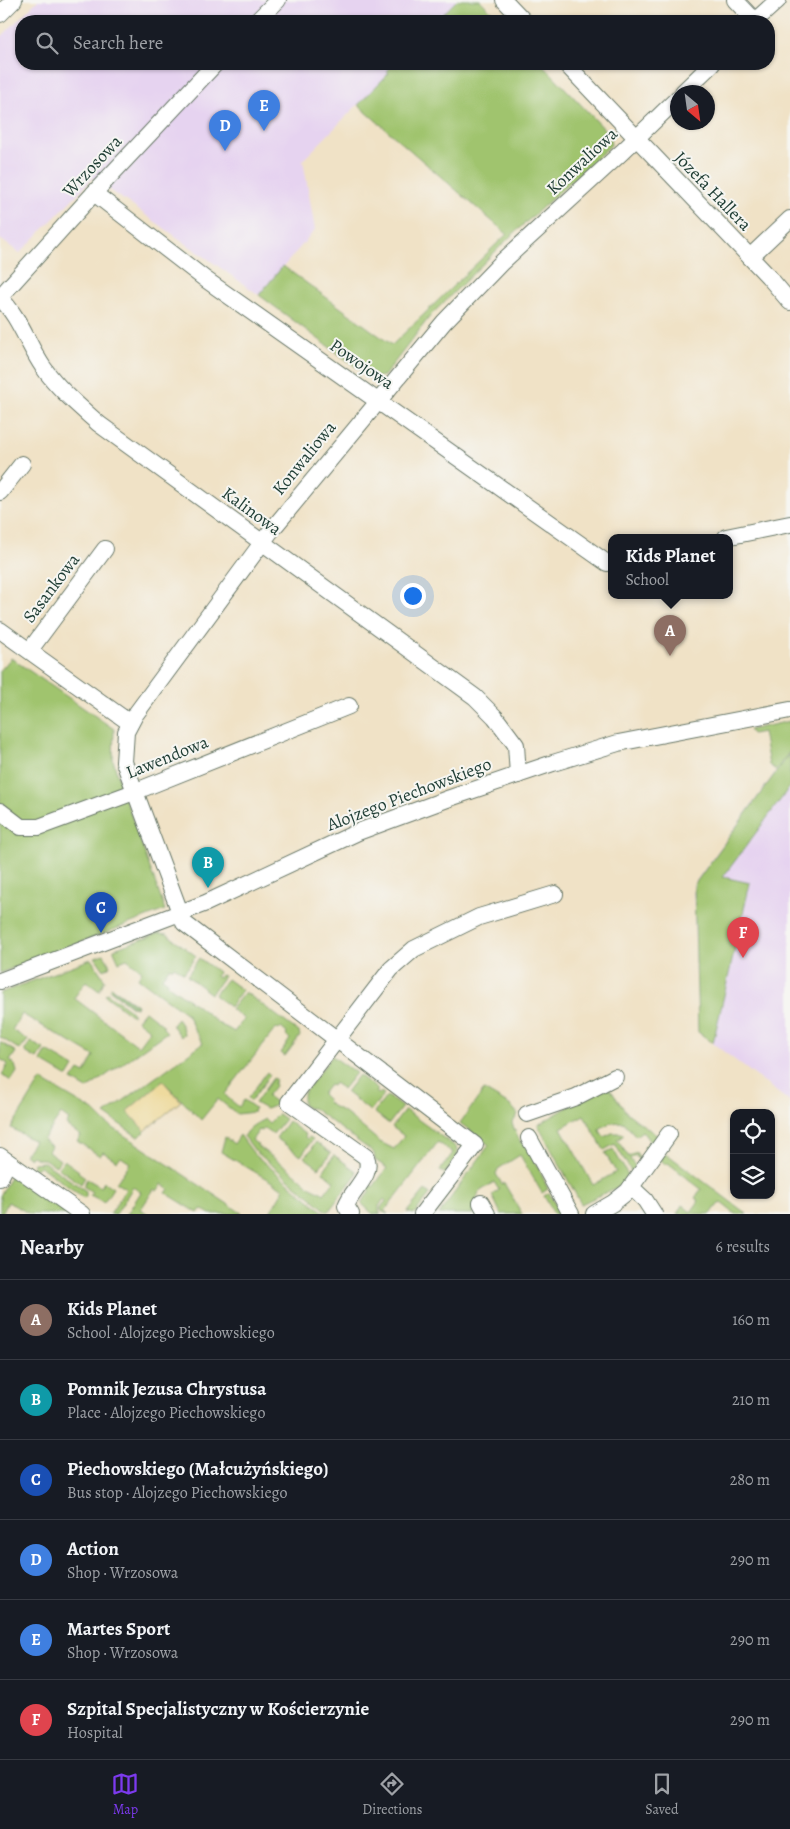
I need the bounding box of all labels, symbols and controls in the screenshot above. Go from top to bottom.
search box [15,15,775,70]
icon: search [33,29,61,57]
text: Search here [73,30,163,56]
north arrow [670,85,715,130]
pin: E [248,90,280,131]
pin: D [209,110,241,151]
street label: Konwaliowa [541,121,623,200]
street label: Wrzosowa [56,129,127,203]
street label: Józefa Hallera [669,146,757,236]
street label: Powojowa [325,333,399,395]
street label: Konwaliowa [267,415,342,500]
street label: Kalinowa [217,481,287,541]
popup [608,534,733,599]
text: Kids Planet [625,543,716,569]
street label: Sasankowa [17,548,85,628]
text: School [625,569,669,591]
your location [400,583,426,609]
pin: A [654,615,686,656]
street label: Lawendowa [122,729,212,784]
street label: Alojzego Piechowskiego [322,752,495,837]
pin: B [192,847,224,888]
pin: C [85,892,117,933]
pin: F [727,917,759,958]
map controls [730,1109,775,1199]
button: locate [730,1109,775,1154]
button: layers [730,1154,775,1199]
text: Nearby [20,1233,83,1261]
text: 6 results [716,1236,770,1258]
text: Kids Planet [67,1296,157,1322]
text: A [31,1309,41,1331]
text: 160 m [732,1309,770,1331]
text: School · Alojzego Piechowskiego [67,1322,275,1344]
text: Pomnik Jezusa Chrystusa [67,1376,267,1402]
text: B [31,1389,41,1411]
text: 210 m [732,1389,770,1411]
text: Place · Alojzego Piechowskiego [67,1402,265,1424]
text: Piechowskiego (Małcużyńskiego) [67,1456,328,1482]
text: C [31,1469,41,1491]
text: 280 m [730,1469,770,1491]
text: Bus stop · Alojzego Piechowskiego [67,1482,287,1504]
text: Action [67,1536,119,1562]
text: D [30,1549,42,1571]
text: 290 m [730,1549,770,1571]
text: Shop · Wrzosowa [67,1562,178,1584]
text: Martes Sport [67,1616,170,1642]
text: E [31,1629,41,1651]
text: 290 m [730,1629,770,1651]
text: Shop · Wrzosowa [67,1642,178,1664]
text: Szpital Specjalistyczny w Kościerzynie [67,1696,369,1722]
text: F [32,1709,40,1731]
text: 290 m [730,1709,770,1731]
text: Hospital [67,1722,123,1744]
tab: Map [111,1770,139,1819]
tab: Directions [362,1770,422,1819]
tab: Saved [645,1770,679,1819]

